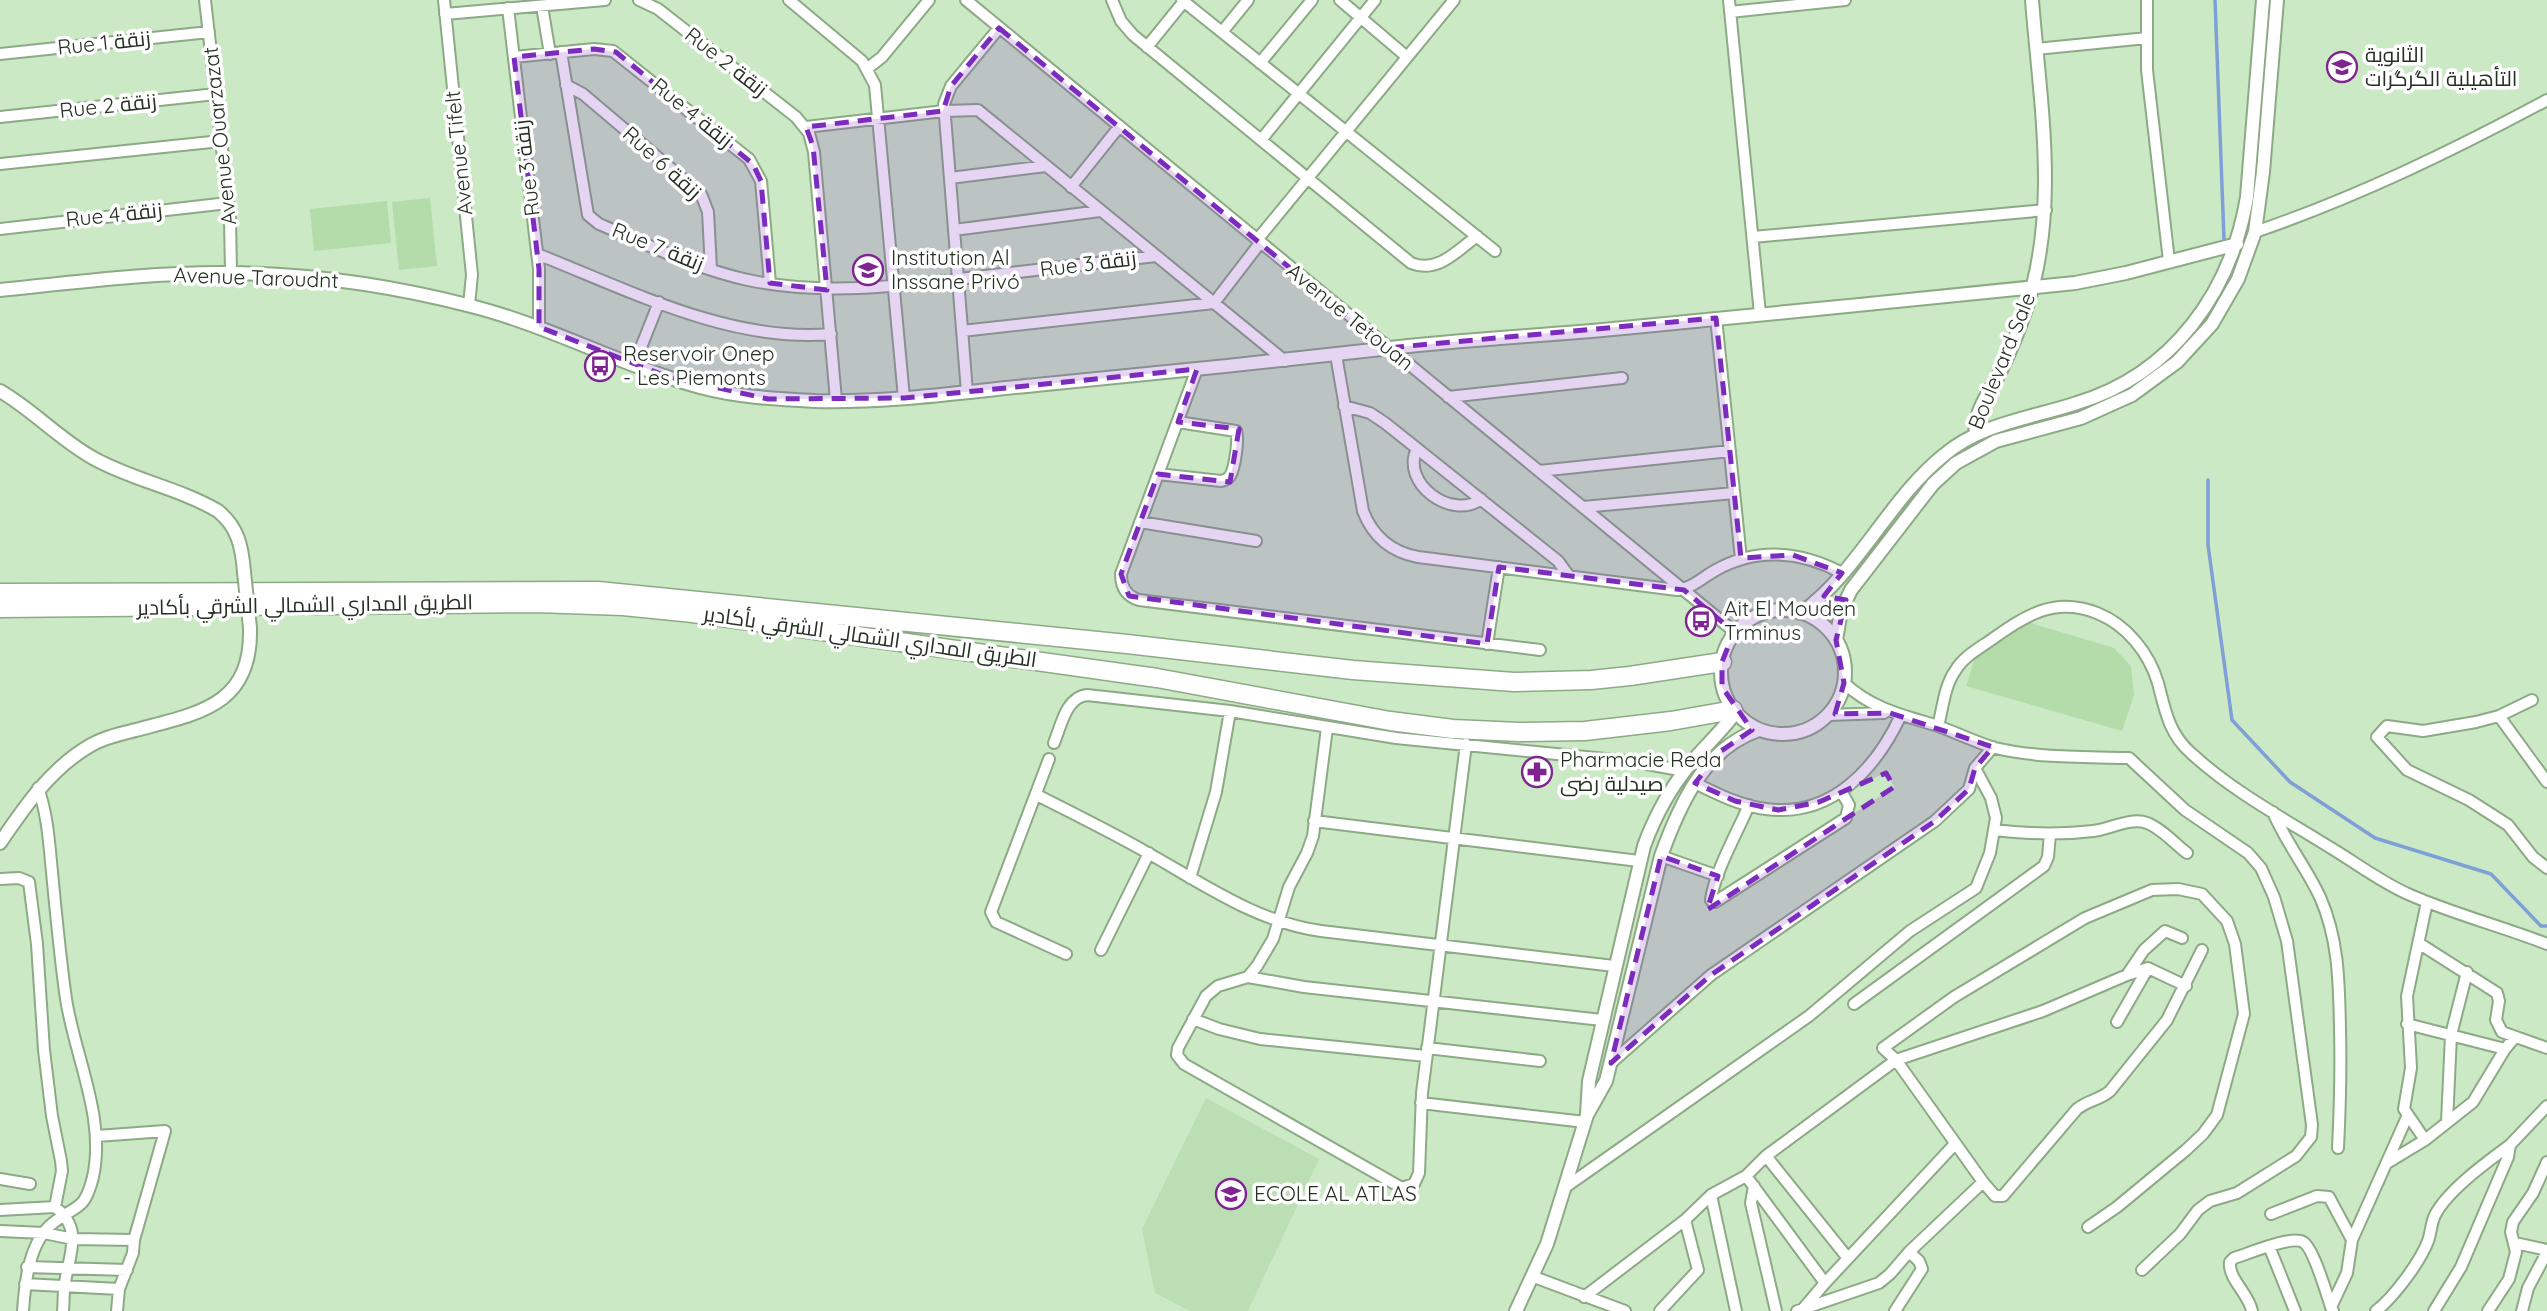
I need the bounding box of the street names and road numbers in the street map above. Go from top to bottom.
street label: Rue 2 زنقة [680,21,773,101]
street label: Rue 1 زنقة [56,24,152,60]
street label: Avenue Ouarzazat [197,46,241,227]
street label: Rue 4 زنقة [647,72,738,153]
street label: Rue 2 زنقة [58,87,158,123]
street label: Avenue Tifelt [439,89,477,217]
street label: Rue 3 زنقة [507,118,545,218]
street label: Rue 6 زنقة [618,120,707,204]
street label: Rue 4 زنقة [64,196,163,232]
street label: Rue 7 زنقة [609,216,708,276]
street label: Rue 3 زنقة [1038,244,1138,282]
street label: Avenue Tetouan [1282,257,1419,375]
street label: Avenue Taroudnt [173,261,339,293]
street label: Boulevard Sale [1962,288,2040,433]
street label: الطريق المداري الشمالي الشرقي بأكادير [136,588,473,624]
street label: الطريق المداري الشمالي الشرقي بأكادير [700,600,1038,676]

